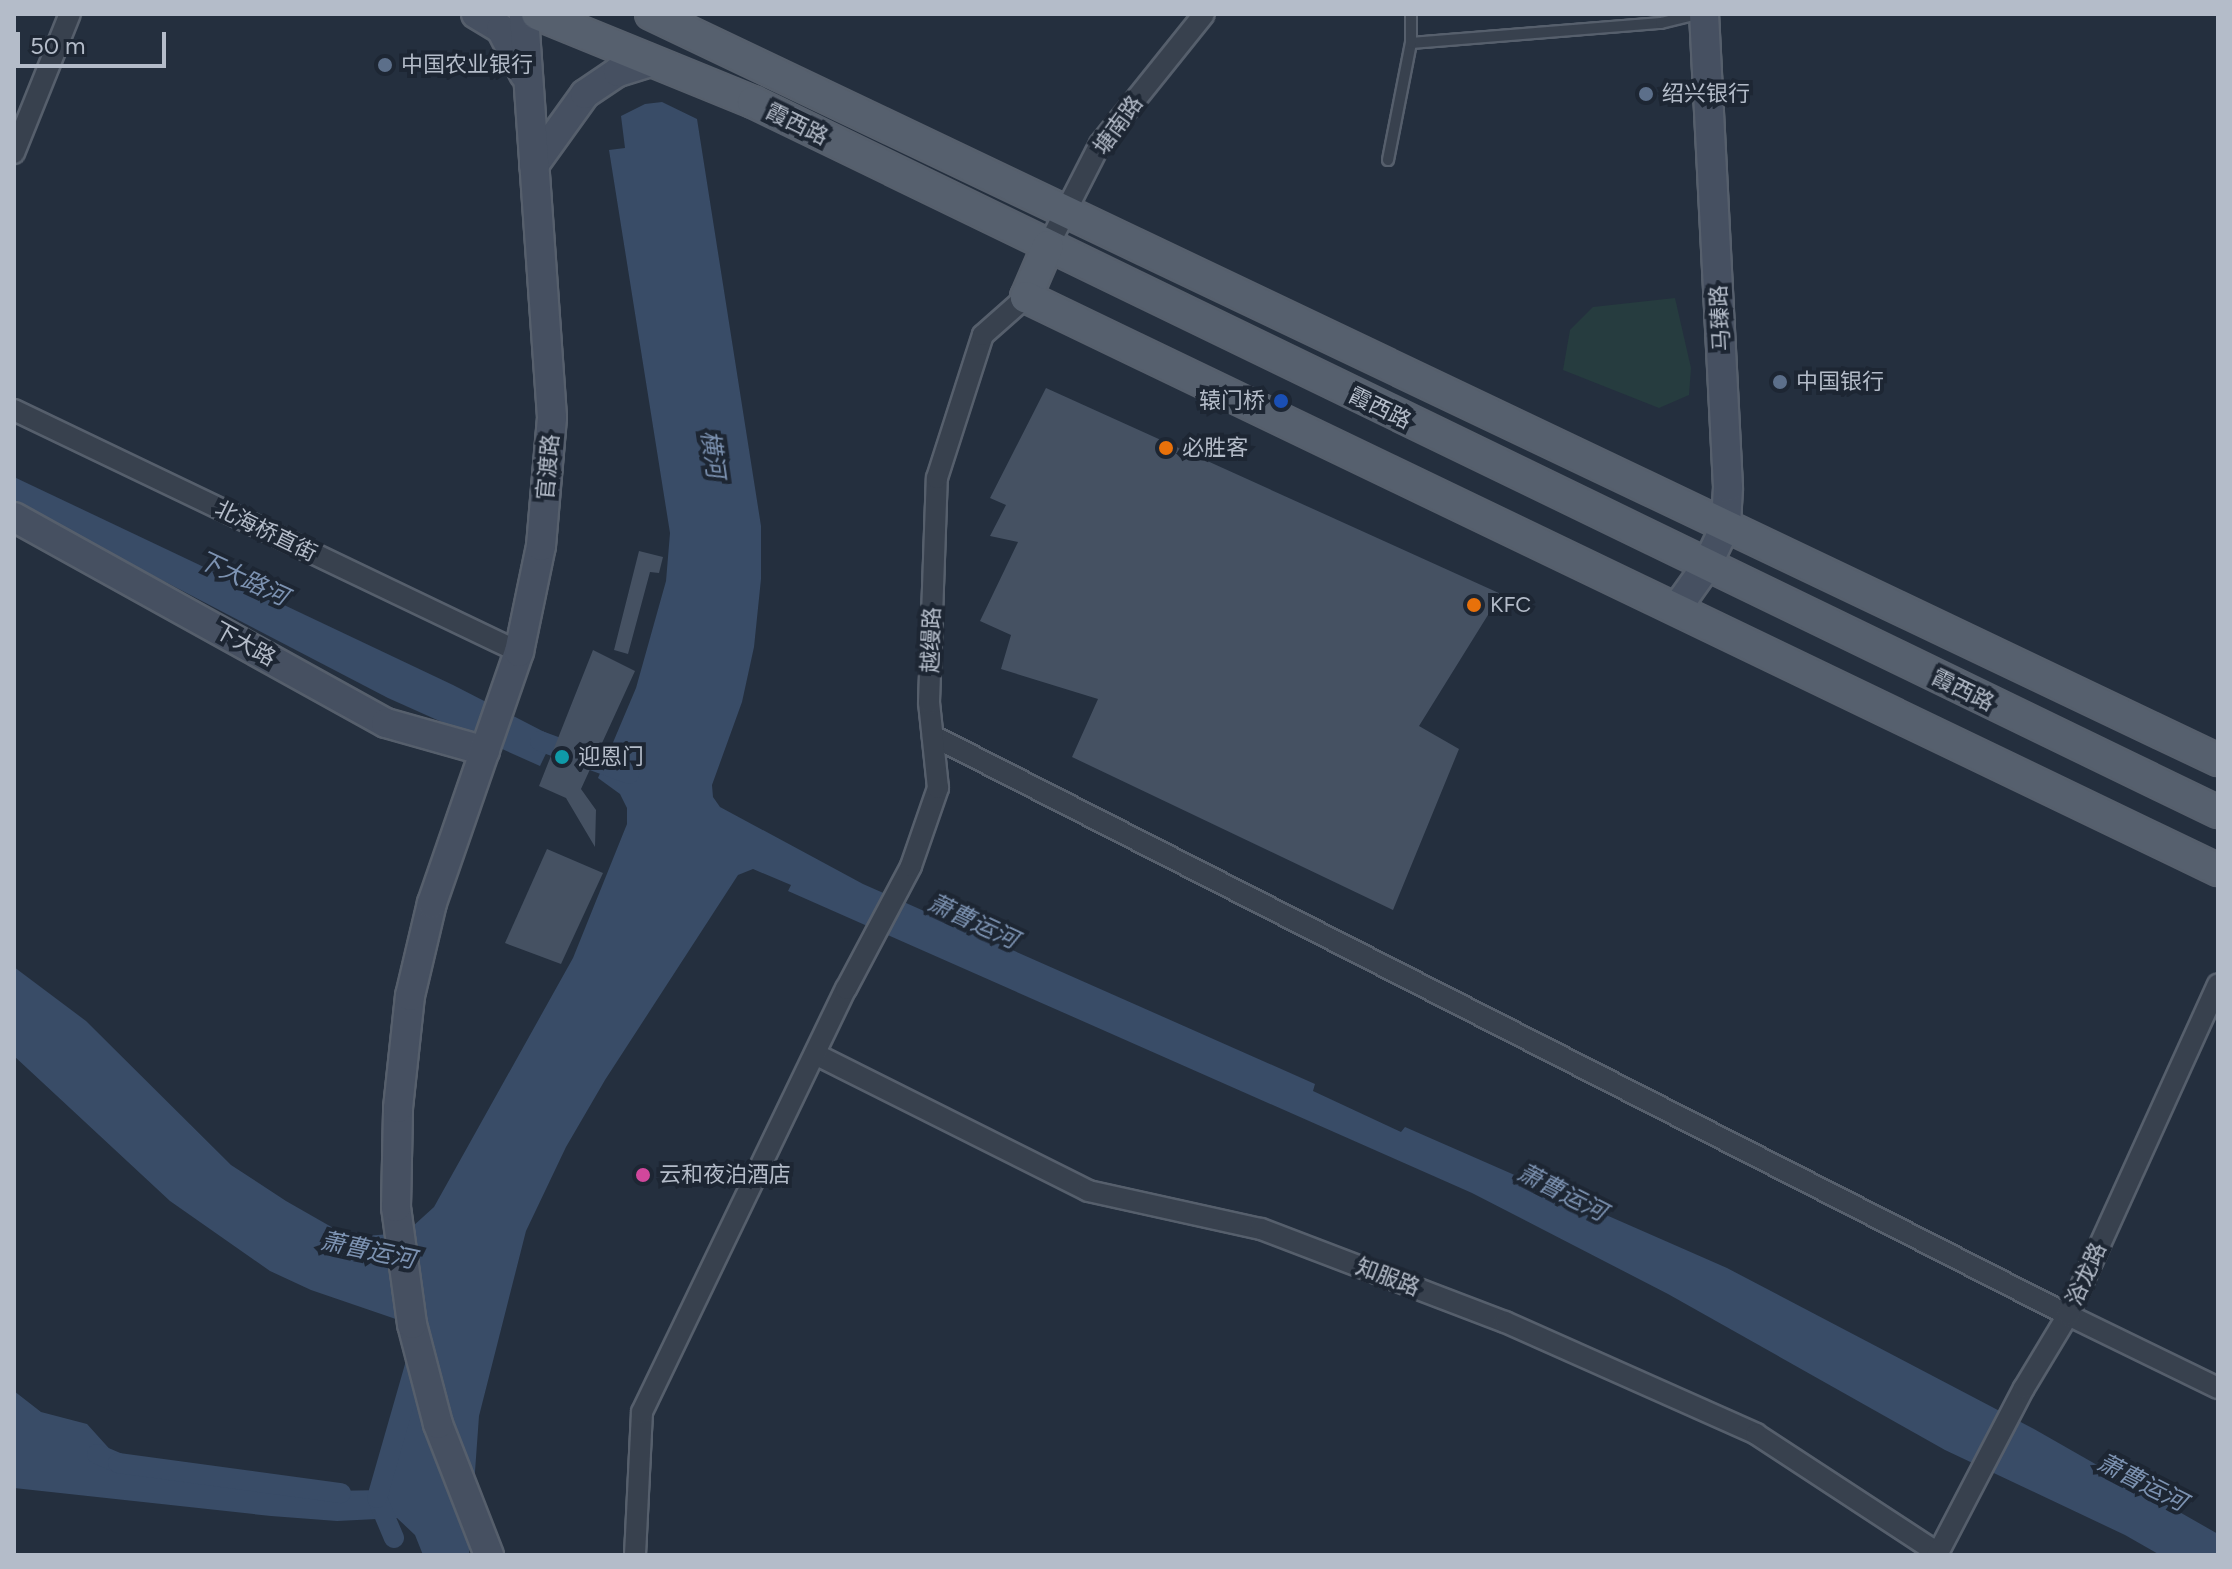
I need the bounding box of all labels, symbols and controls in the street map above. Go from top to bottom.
scale bar [20,16,170,66]
text: 50 m [30,31,86,60]
place label: 中国农业银行 [401,52,533,78]
marker: 中国农业银行 [376,56,394,74]
place label: 绍兴银行 [1662,81,1750,107]
marker: 绍兴银行 [1637,85,1655,103]
street label: 塘南路 [1088,91,1148,159]
street label: 霞西路 [762,98,832,150]
street label: 马臻路 [1705,284,1735,352]
place label: 中国银行 [1796,369,1884,395]
marker: 中国银行 [1771,373,1789,391]
street label: 霞西路 [1345,382,1415,434]
place label: 辕门桥 [1199,388,1265,414]
marker: 辕门桥 [1272,392,1290,410]
water label: 横河 [695,428,731,480]
street label: 官渡路 [532,433,564,501]
place label: 必胜客 [1182,435,1248,461]
marker: 必胜客 [1157,439,1175,457]
street label: 北海桥直街 [211,495,321,567]
water label: 下大路河 [193,545,293,611]
place label: KFC [1490,592,1531,618]
marker: KFC [1465,596,1483,614]
street label: 越缦路 [917,607,945,673]
street label: 下大路 [210,616,280,672]
street label: 霞西路 [1928,664,1998,716]
place label: 迎恩门 [578,744,644,770]
marker: 迎恩门 [553,748,571,766]
water label: 萧曹运河 [923,888,1023,954]
water label: 萧曹运河 [1513,1157,1611,1227]
place label: 云和夜泊酒店 [659,1162,791,1188]
marker: 云和夜泊酒店 [634,1166,652,1184]
water label: 萧曹运河 [318,1226,418,1274]
street label: 浴龙路 [2061,1238,2111,1310]
street label: 知服路 [1352,1253,1424,1301]
water label: 萧曹运河 [2093,1447,2191,1517]

